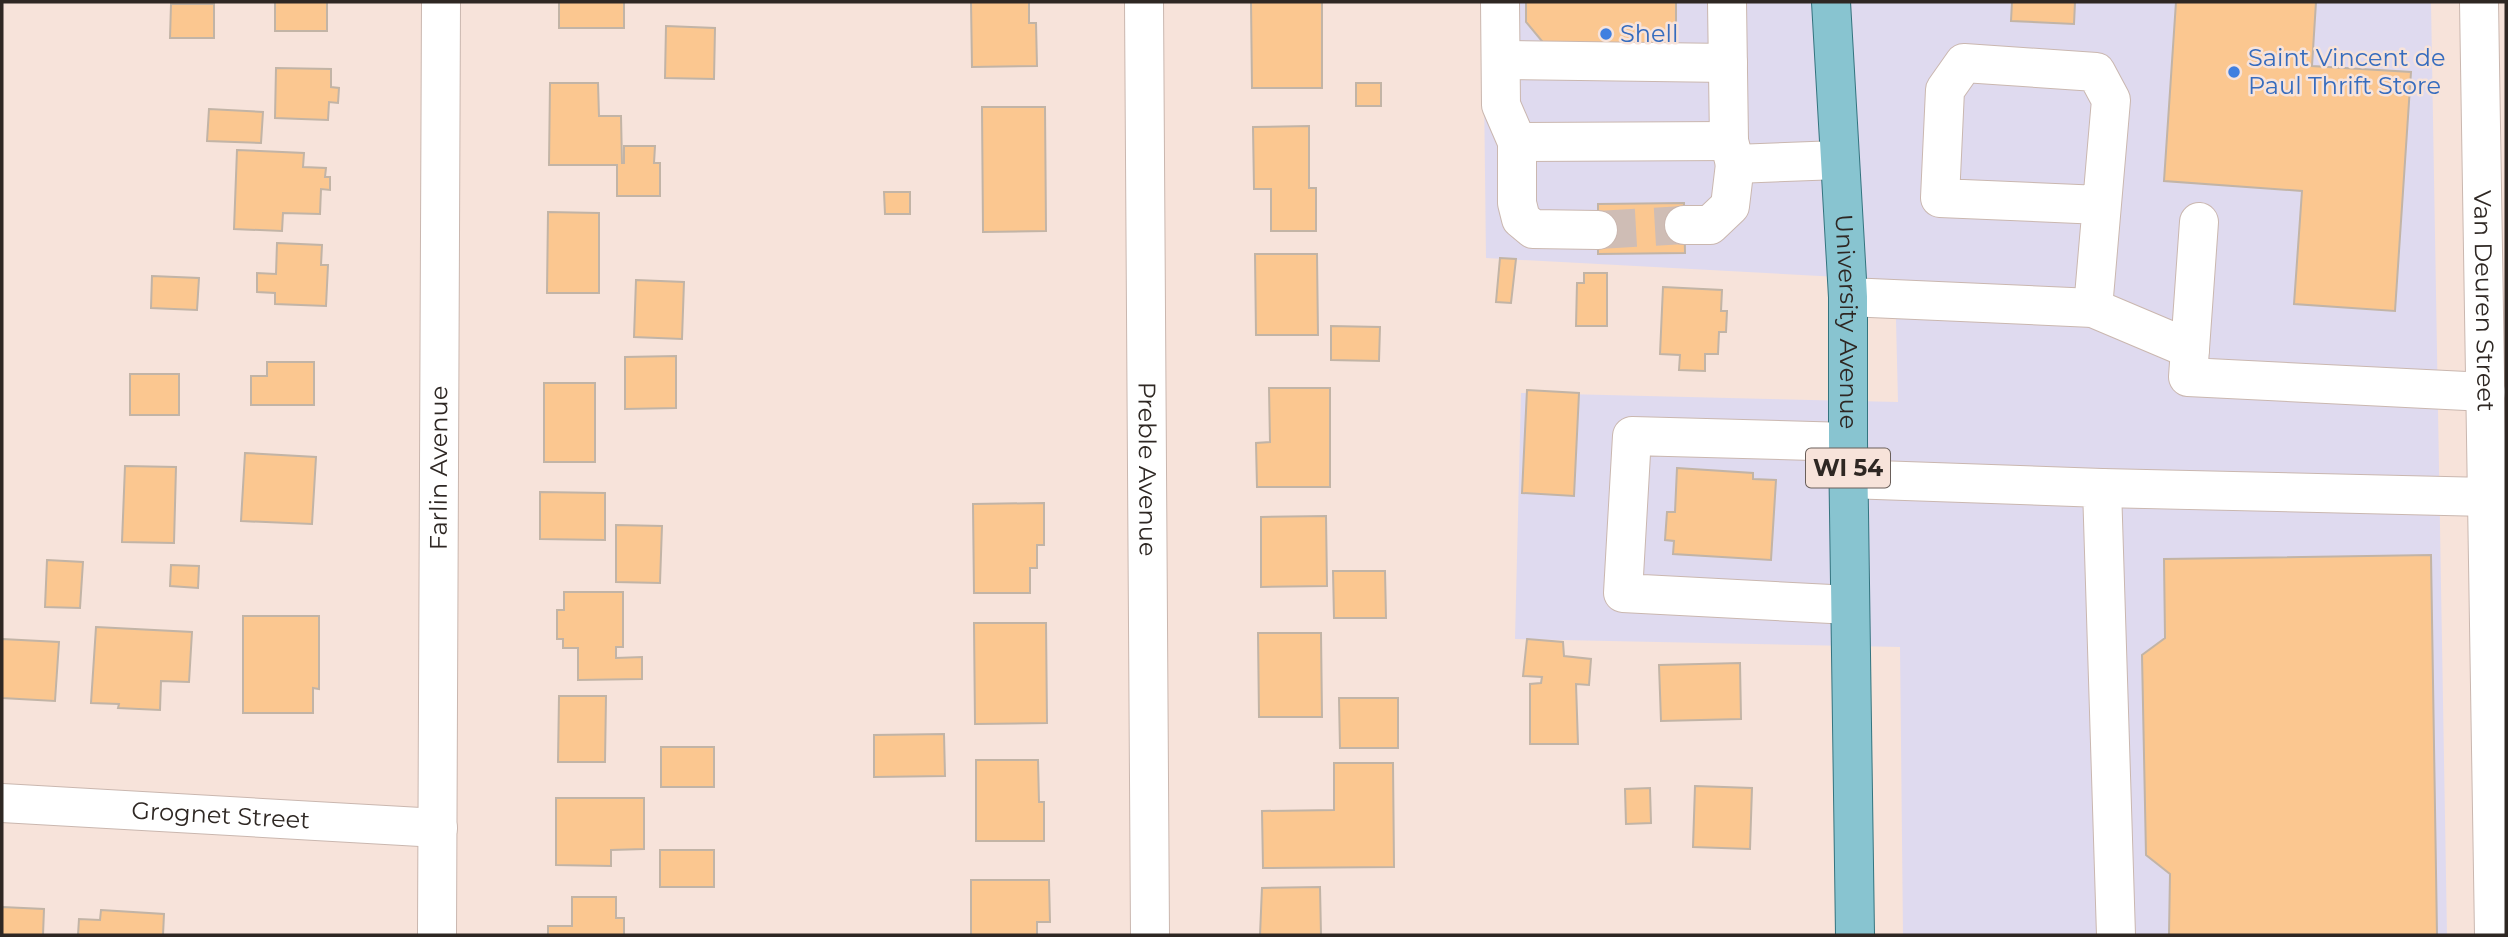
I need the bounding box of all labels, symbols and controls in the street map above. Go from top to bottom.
place label: Shell [1620,19,1678,48]
marker: Shell [1598,26,1614,42]
place label: Saint Vincent de Paul Thrift Store [2248,43,2445,100]
marker: Saint Vincent de Paul Thrift Store [2226,64,2242,80]
street label: Van Deuren Street [2468,190,2501,412]
street label: University Avenue [1829,213,1863,429]
street label: Preble Avenue [1132,382,1163,556]
street label: Farlin Avenue [424,386,453,550]
road number: WI 54 [1806,448,1890,488]
street label: Grognet Street [131,795,311,835]

